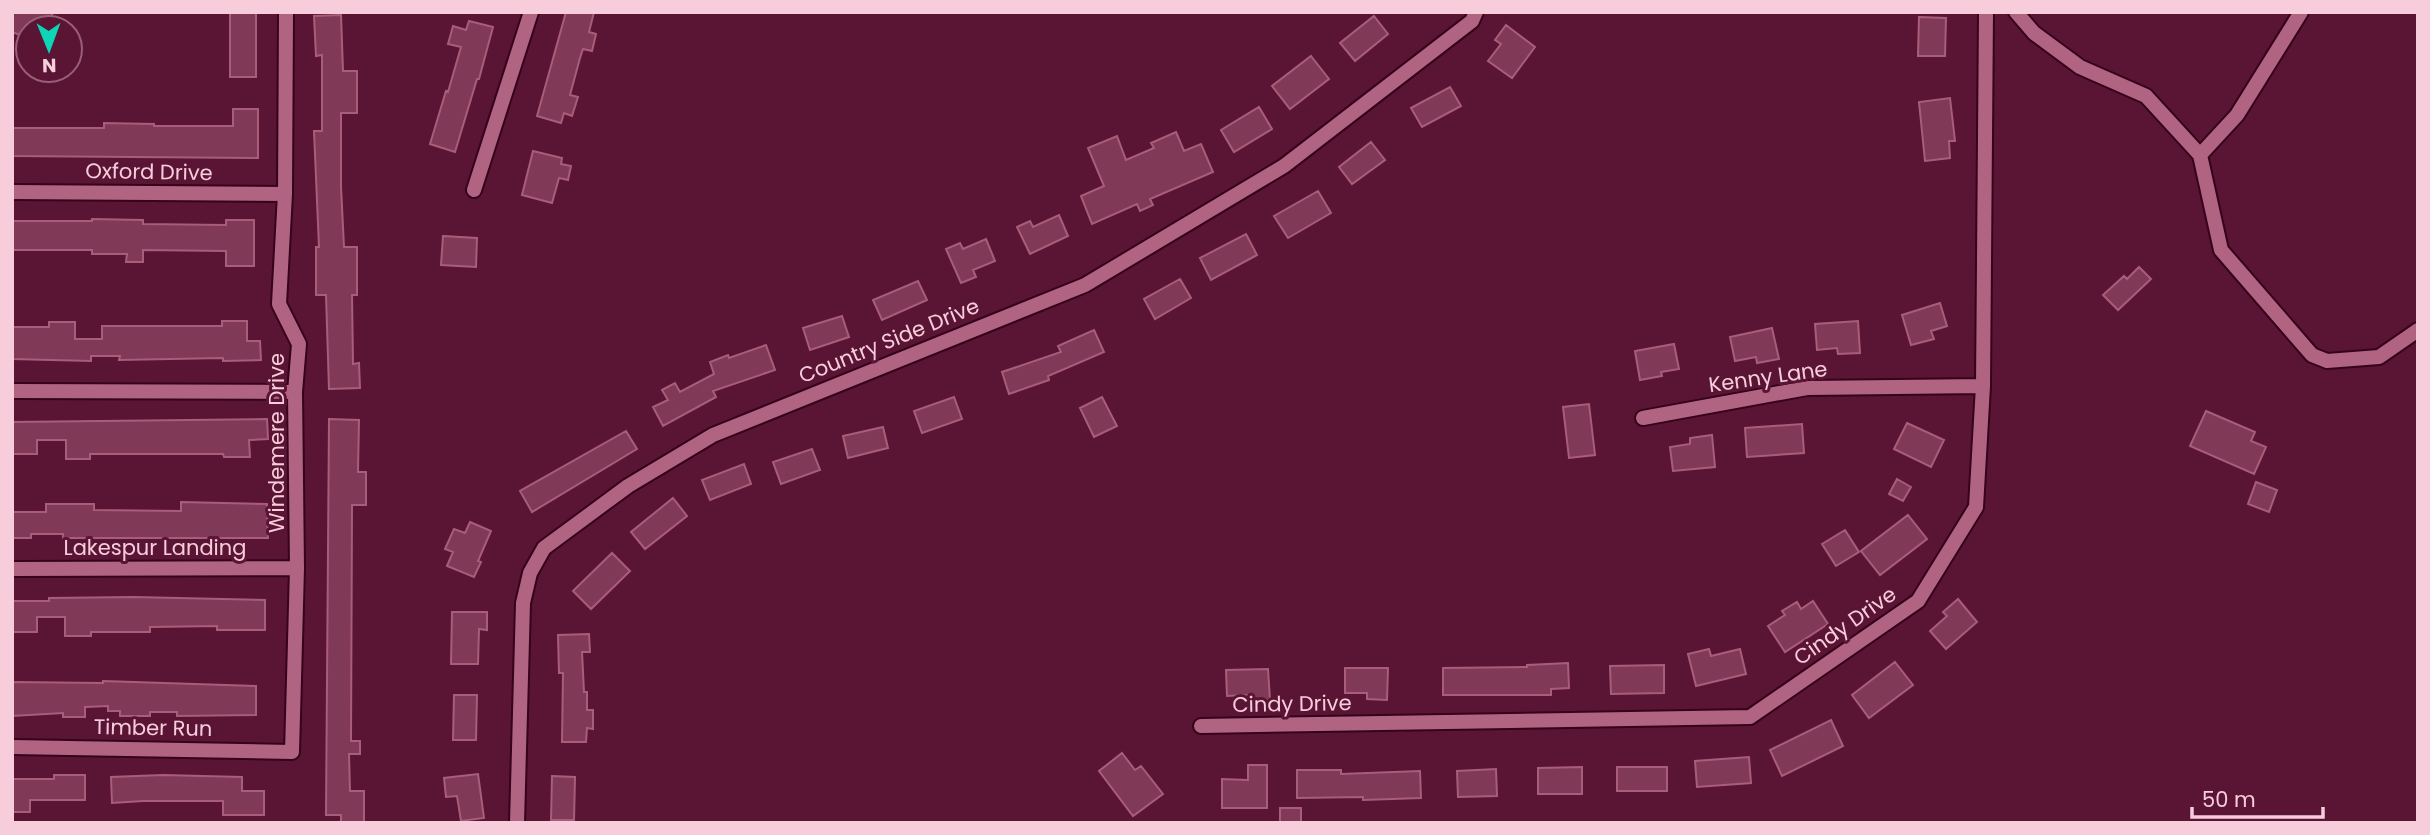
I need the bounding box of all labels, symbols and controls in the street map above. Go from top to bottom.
north arrow [14,14,84,84]
text: N [42,52,57,79]
street label: Oxford Drive [85,156,213,187]
street label: Country Side Drive [794,291,983,390]
street label: Windemere Drive [262,353,291,533]
street label: Kenny Lane [1707,354,1829,399]
street label: Lakespur Landing [64,533,246,562]
street label: Cindy Drive [1788,580,1902,672]
street label: Cindy Drive [1232,688,1352,719]
street label: Timber Run [94,712,212,743]
scale bar [2192,776,2323,820]
text: 50 m [2202,785,2256,814]

